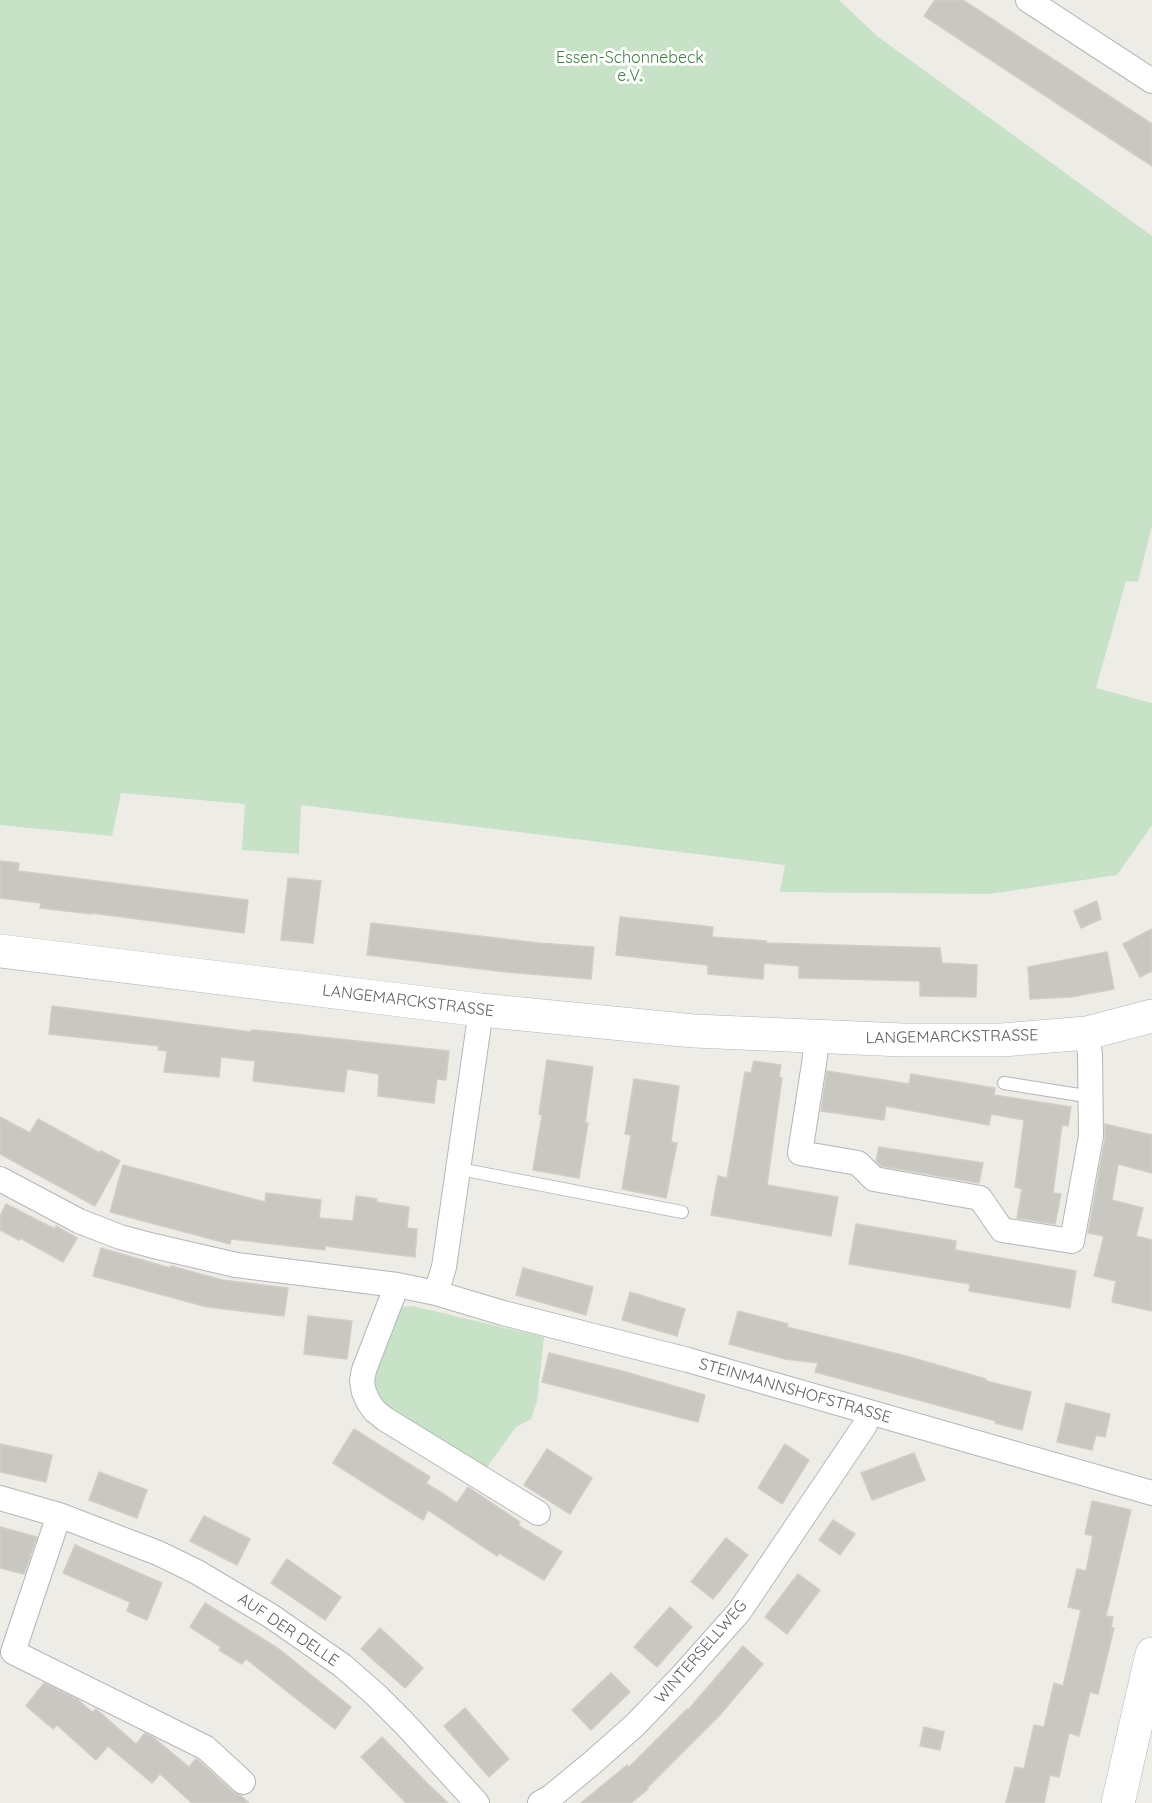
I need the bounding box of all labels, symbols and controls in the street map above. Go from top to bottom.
park label: Essen-Schonnebeck e.V. [556,48,704,86]
street label: LANGEMARCKSTRASSE [321,981,495,1021]
street label: LANGEMARCKSTRASSE [865,1026,1039,1048]
street label: STEINMANNSHOFSTRASSE [697,1354,893,1428]
street label: AUF DER DELLE [234,1589,342,1671]
street label: WINTERSELLWEG [651,1596,751,1708]

